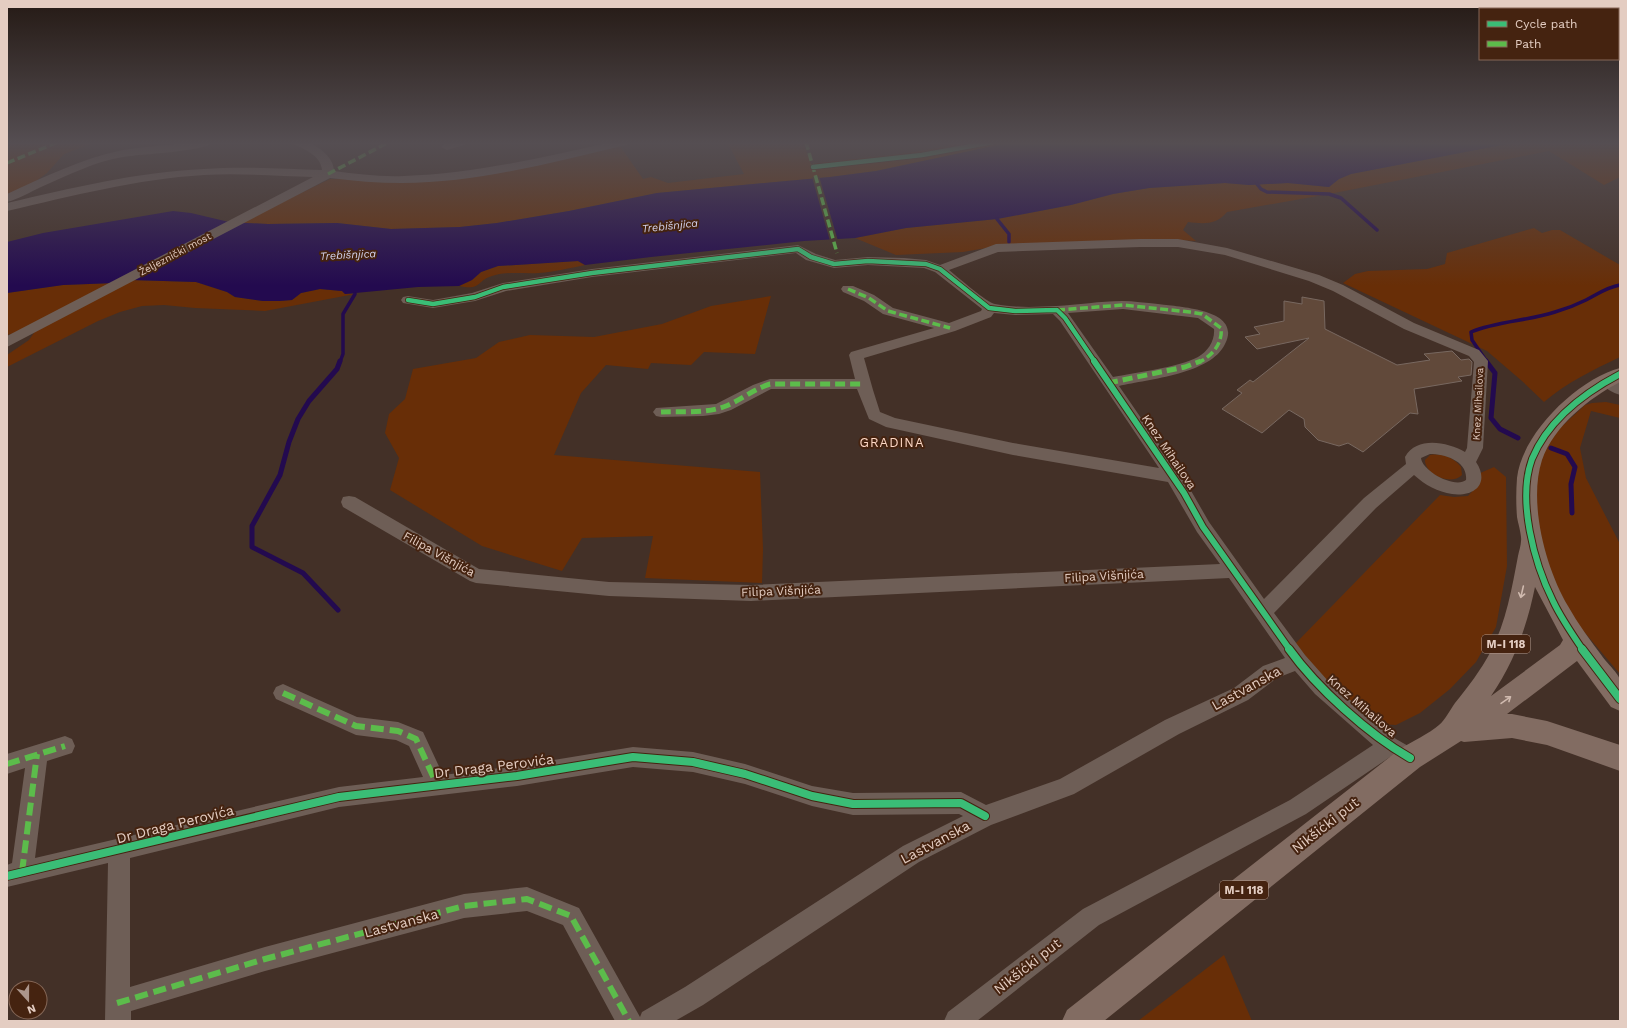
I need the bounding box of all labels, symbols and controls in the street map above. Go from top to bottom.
legend [1479,8,1619,60]
text: Cycle path [1515,17,1577,31]
text: Path [1515,37,1541,51]
water label: Trebišnjica [641,217,699,235]
street label: Željeznički most [137,230,214,278]
water label: Trebišnjica [320,247,377,263]
street label: Knez Mihailova [1471,367,1485,441]
street label: Knez Mihailova [1139,412,1199,492]
district label: GRADINA [860,435,924,450]
street label: Filipa Višnjića [401,529,477,580]
street label: Filipa Višnjića [1064,567,1144,585]
street label: Filipa Višnjića [741,583,821,599]
one-way arrow [1518,585,1526,598]
road number: M-I 118 [1482,635,1530,653]
street label: Lastvanska [1209,662,1283,713]
street label: Knez Mihailova [1324,672,1400,740]
one-way arrow [1500,696,1511,704]
street label: Dr Draga Perovića [433,751,555,781]
street label: Nikšićki put [1288,794,1362,856]
street label: Dr Draga Perovića [115,802,236,846]
street label: Lastvanska [898,817,973,867]
road number: M-I 118 [1220,881,1268,899]
street label: Lastvanska [362,905,440,941]
street label: Nikšićki put [990,935,1064,997]
north arrow [8,980,48,1020]
text: N [25,1001,38,1016]

